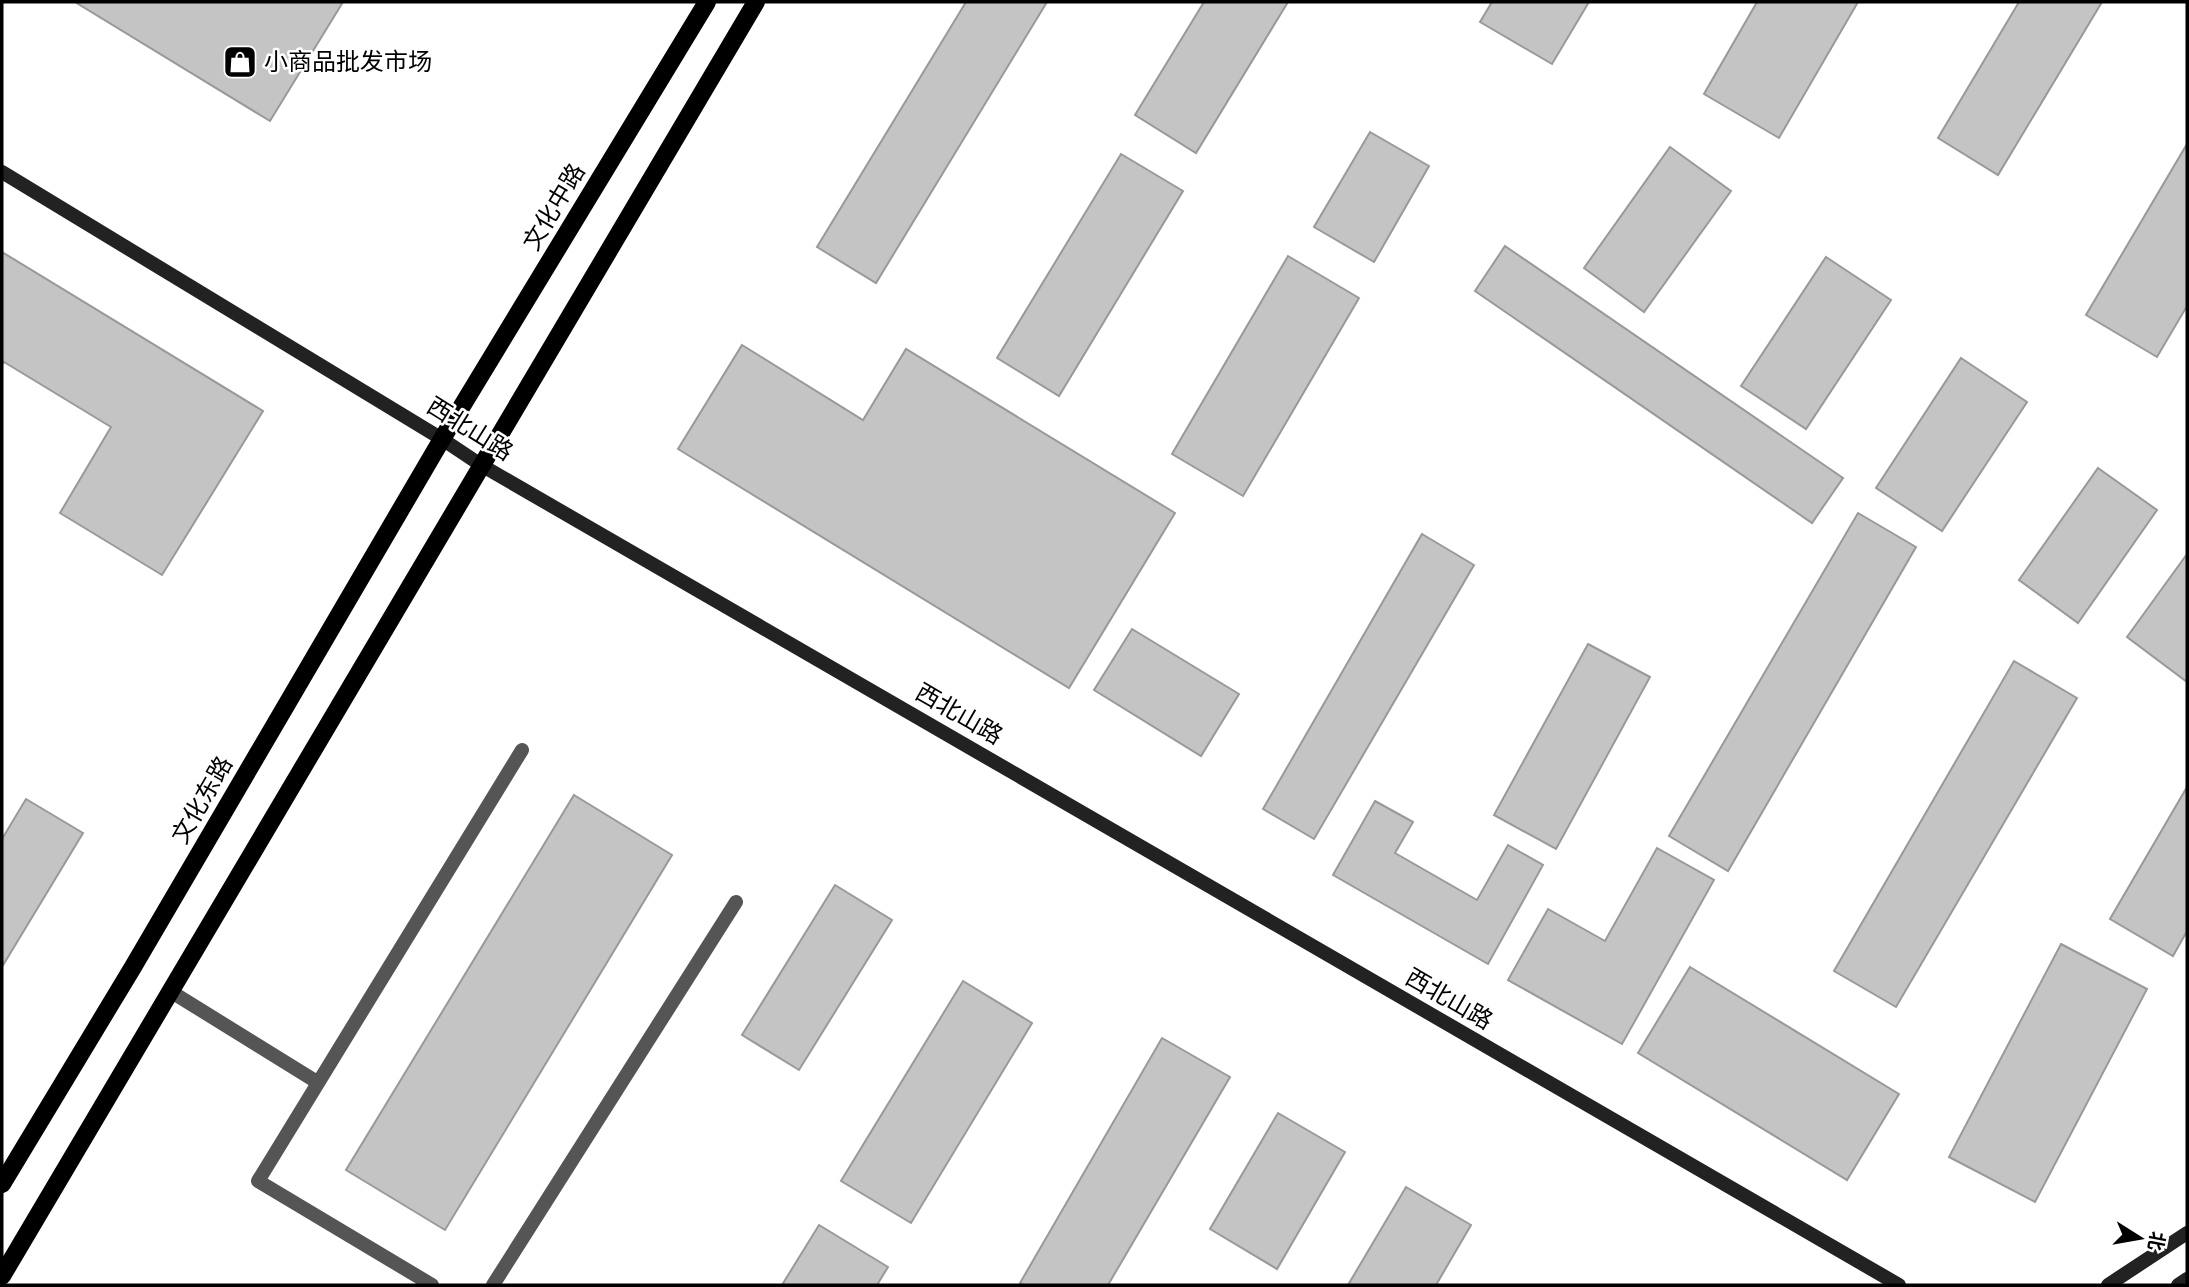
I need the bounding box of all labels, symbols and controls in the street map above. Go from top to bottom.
shop icon: 小商品批发市场 [221,43,259,81]
place label: 小商品批发市场 [264,43,432,79]
street label: 文化中路 [513,156,593,257]
street label: 西北山路 [420,387,521,469]
street label: 西北山路 [909,674,1010,753]
street label: 文化东路 [162,749,241,850]
street label: 西北山路 [1399,959,1500,1038]
north arrow [2105,1203,2175,1273]
text: 北 [2141,1229,2173,1253]

